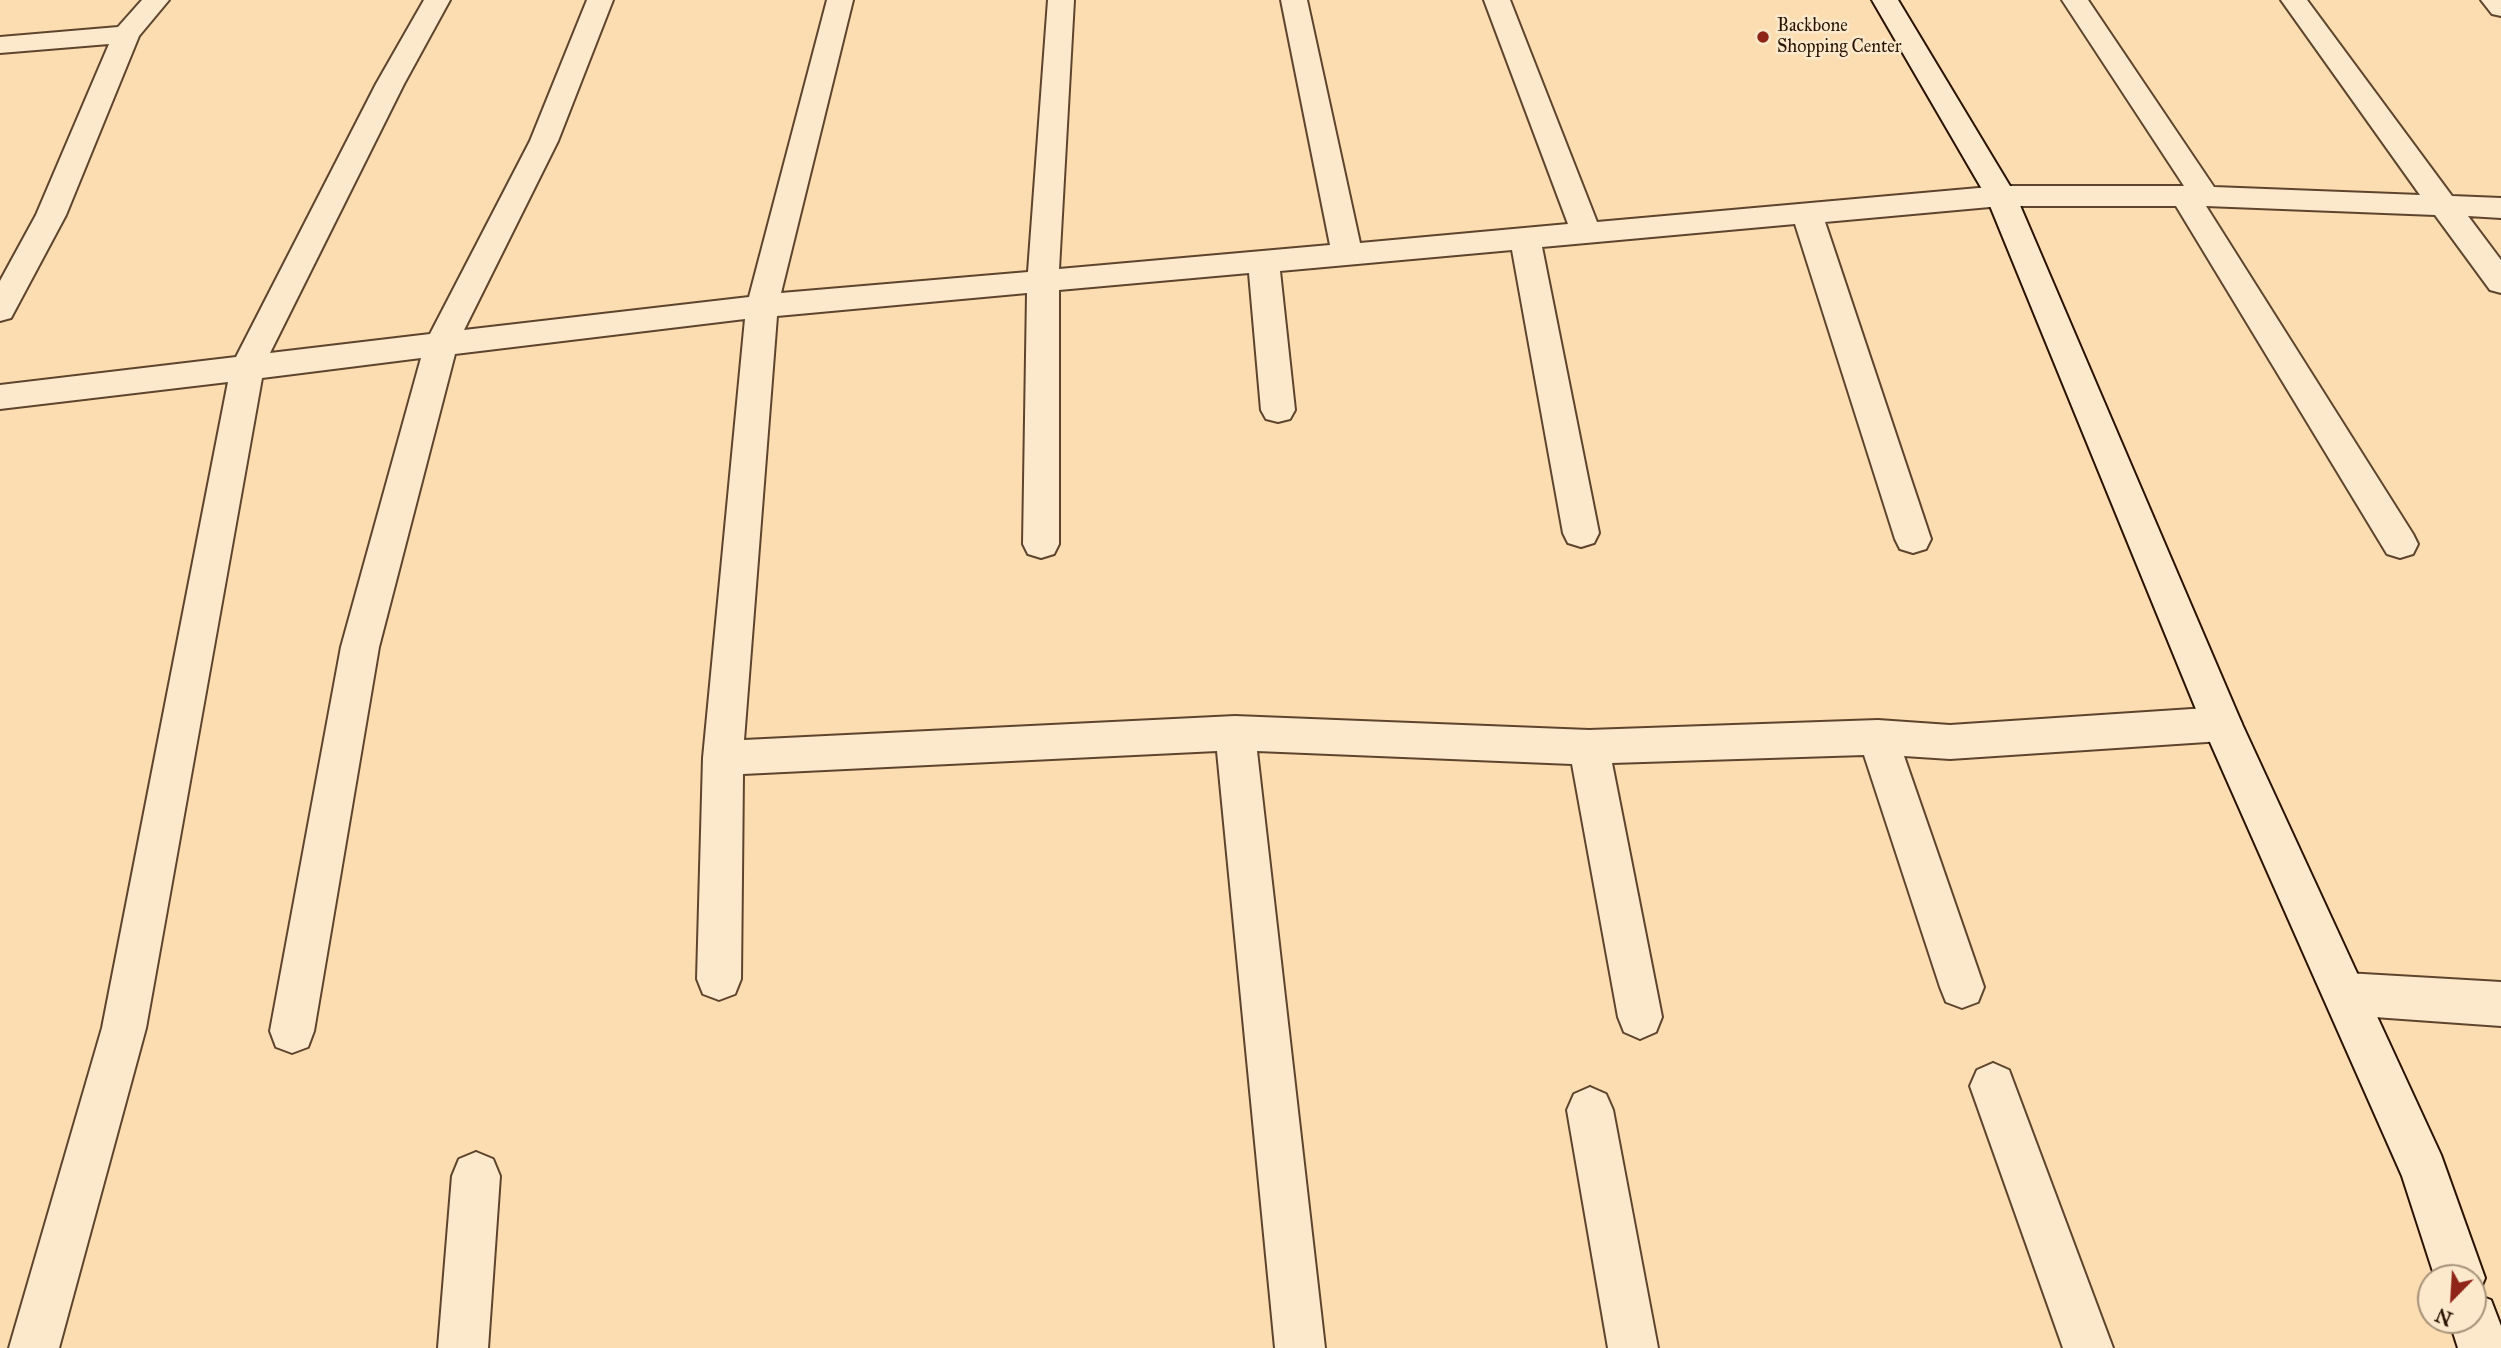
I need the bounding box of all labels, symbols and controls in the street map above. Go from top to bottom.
place label: Backbone Shopping Center [1777,16,1902,58]
marker: Backbone Shopping Center [1755,29,1771,45]
north arrow [2417,1264,2487,1334]
text: N [2432,1303,2456,1331]

